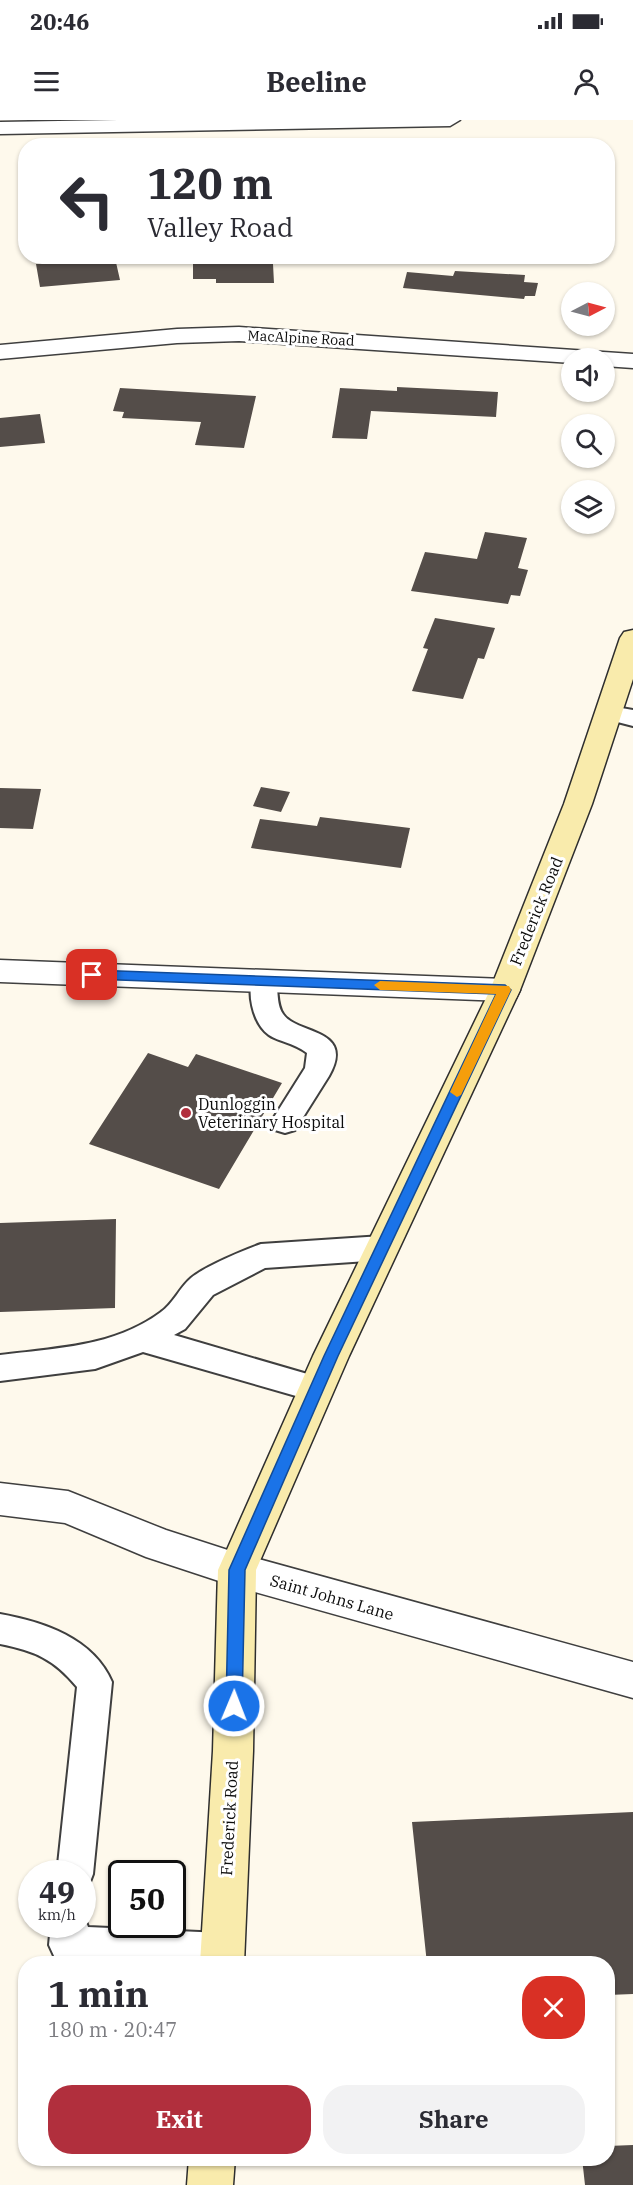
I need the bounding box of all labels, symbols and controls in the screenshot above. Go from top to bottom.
text: 20:46 [30,7,89,36]
text: Beeline [266,64,367,99]
icon: menu [30,65,63,98]
icon: person [570,65,603,98]
text: 120 m [147,156,273,211]
icon: left [48,162,126,240]
text: Valley Road [147,209,294,244]
north arrow [561,282,615,336]
map controls [561,282,615,534]
street label: MacAlpine Road [247,326,355,350]
button: sound [561,348,615,402]
button: search [561,414,615,468]
button: layers [561,480,615,534]
street label: Frederick Road [505,854,567,968]
pin [66,949,117,1000]
icon: arrive [75,958,108,991]
place label: Dunloggin Veterinary Hospital [198,1094,345,1132]
marker: Dunloggin Veterinary Hospital [179,1106,193,1120]
street label: Saint Johns Lane [268,1570,396,1624]
position arrow [202,1674,266,1738]
street label: Frederick Road [216,1760,242,1876]
speed limit sign: 50 [108,1860,186,1938]
text: 49 [39,1872,75,1911]
text: km/h [38,1905,76,1924]
text: 1 min [48,1970,149,2017]
button: close [522,1976,585,2039]
text: 180 m · 20:47 [48,2016,177,2043]
button: Exit [48,2085,311,2154]
button: Share [323,2085,585,2154]

